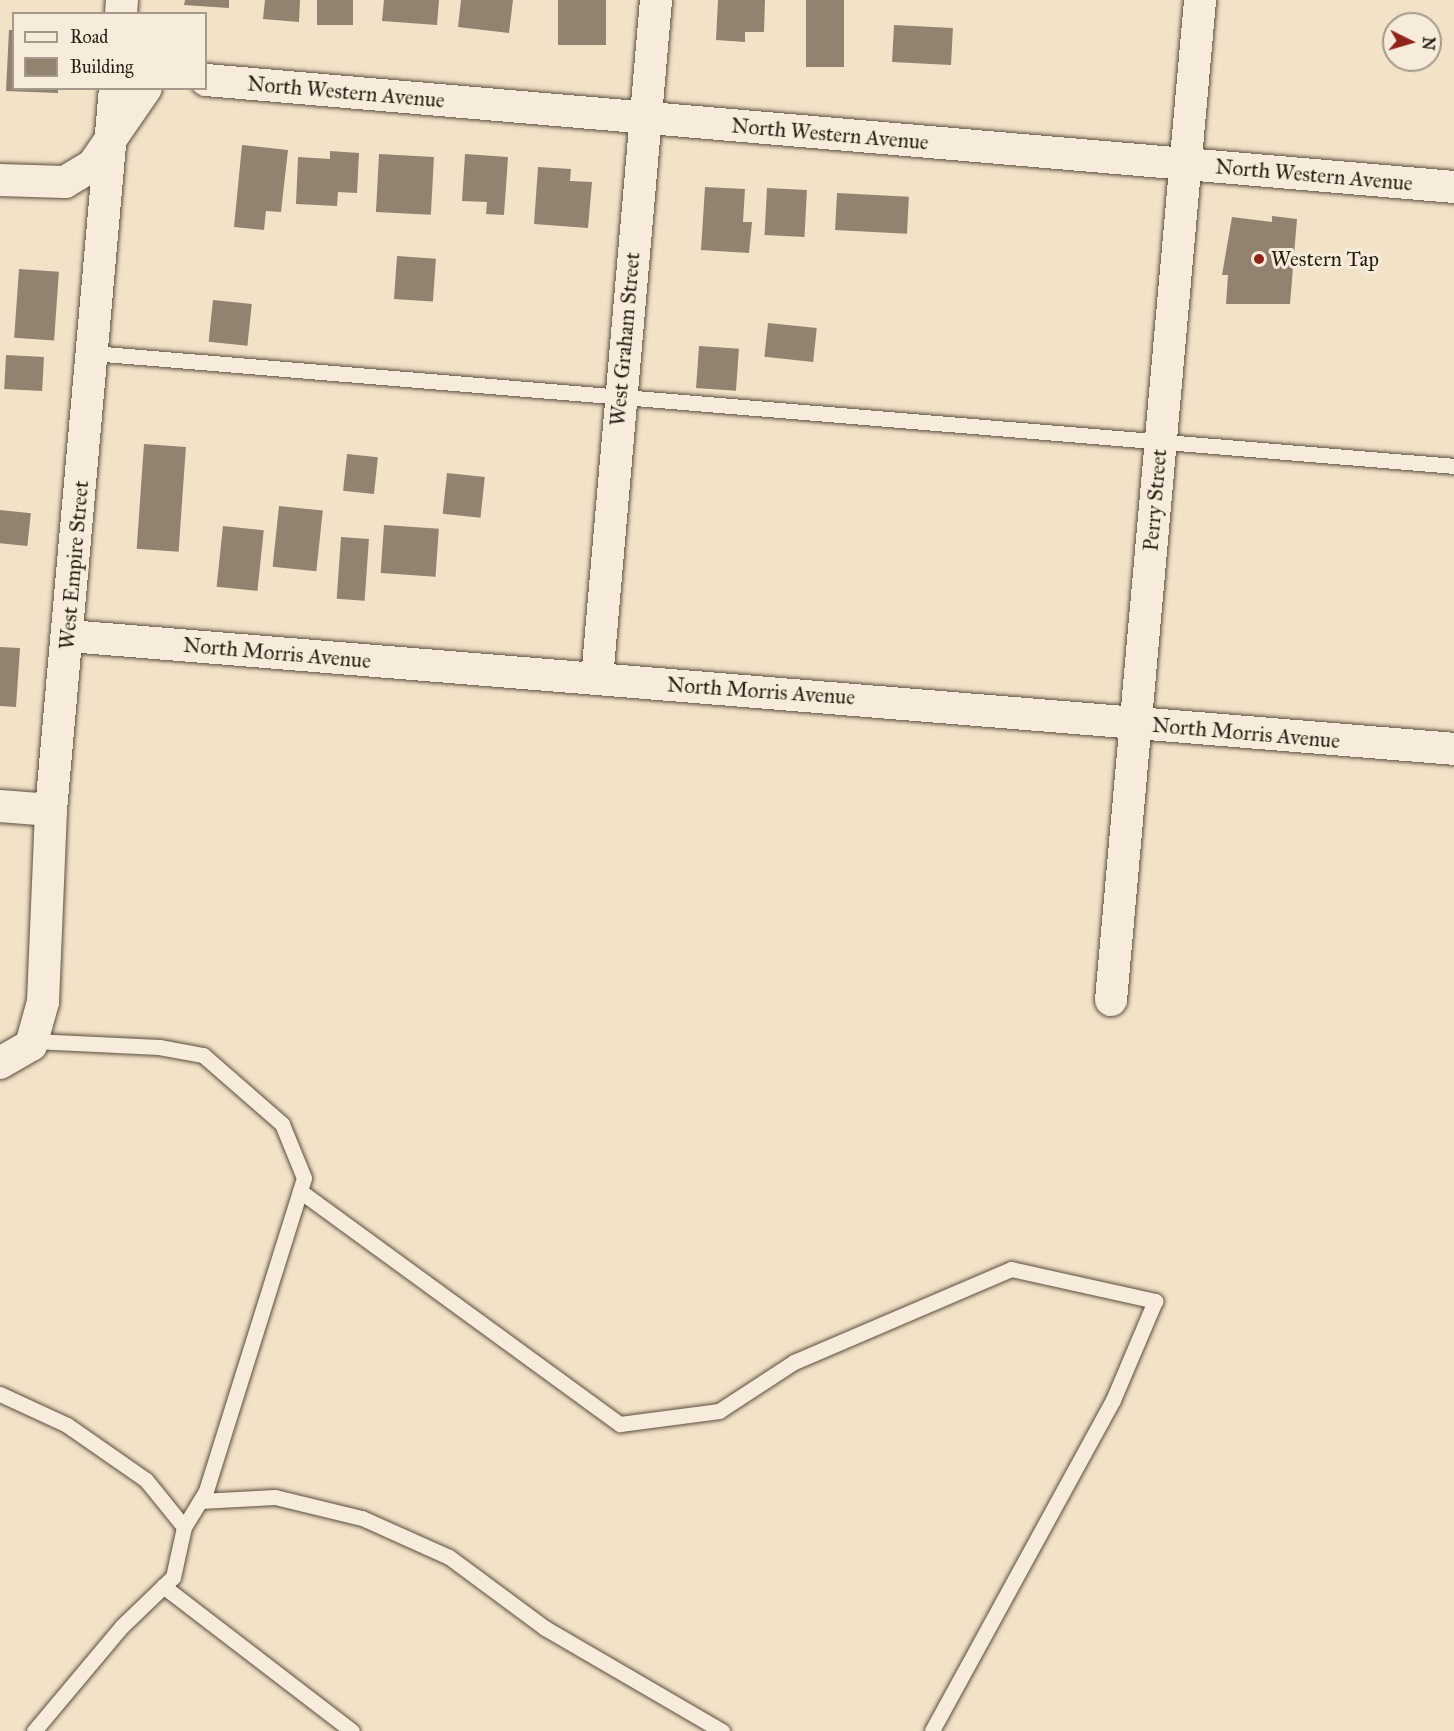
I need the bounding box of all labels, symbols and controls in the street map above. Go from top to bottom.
legend [12,12,207,90]
north arrow [1382,12,1442,72]
text: Road [70,26,108,48]
text: N [1418,36,1438,51]
text: Building [70,56,133,78]
street label: North Western Avenue [246,71,446,113]
street label: North Western Avenue [730,113,930,155]
street label: North Western Avenue [1214,154,1414,196]
place label: Western Tap [1271,246,1379,272]
street label: West Graham Street [605,251,645,427]
marker: Western Tap [1252,252,1266,266]
street label: Perry Street [1138,448,1172,552]
street label: West Empire Street [54,479,94,651]
street label: North Morris Avenue [182,632,372,674]
street label: North Morris Avenue [666,672,856,710]
street label: North Morris Avenue [1151,712,1341,754]

